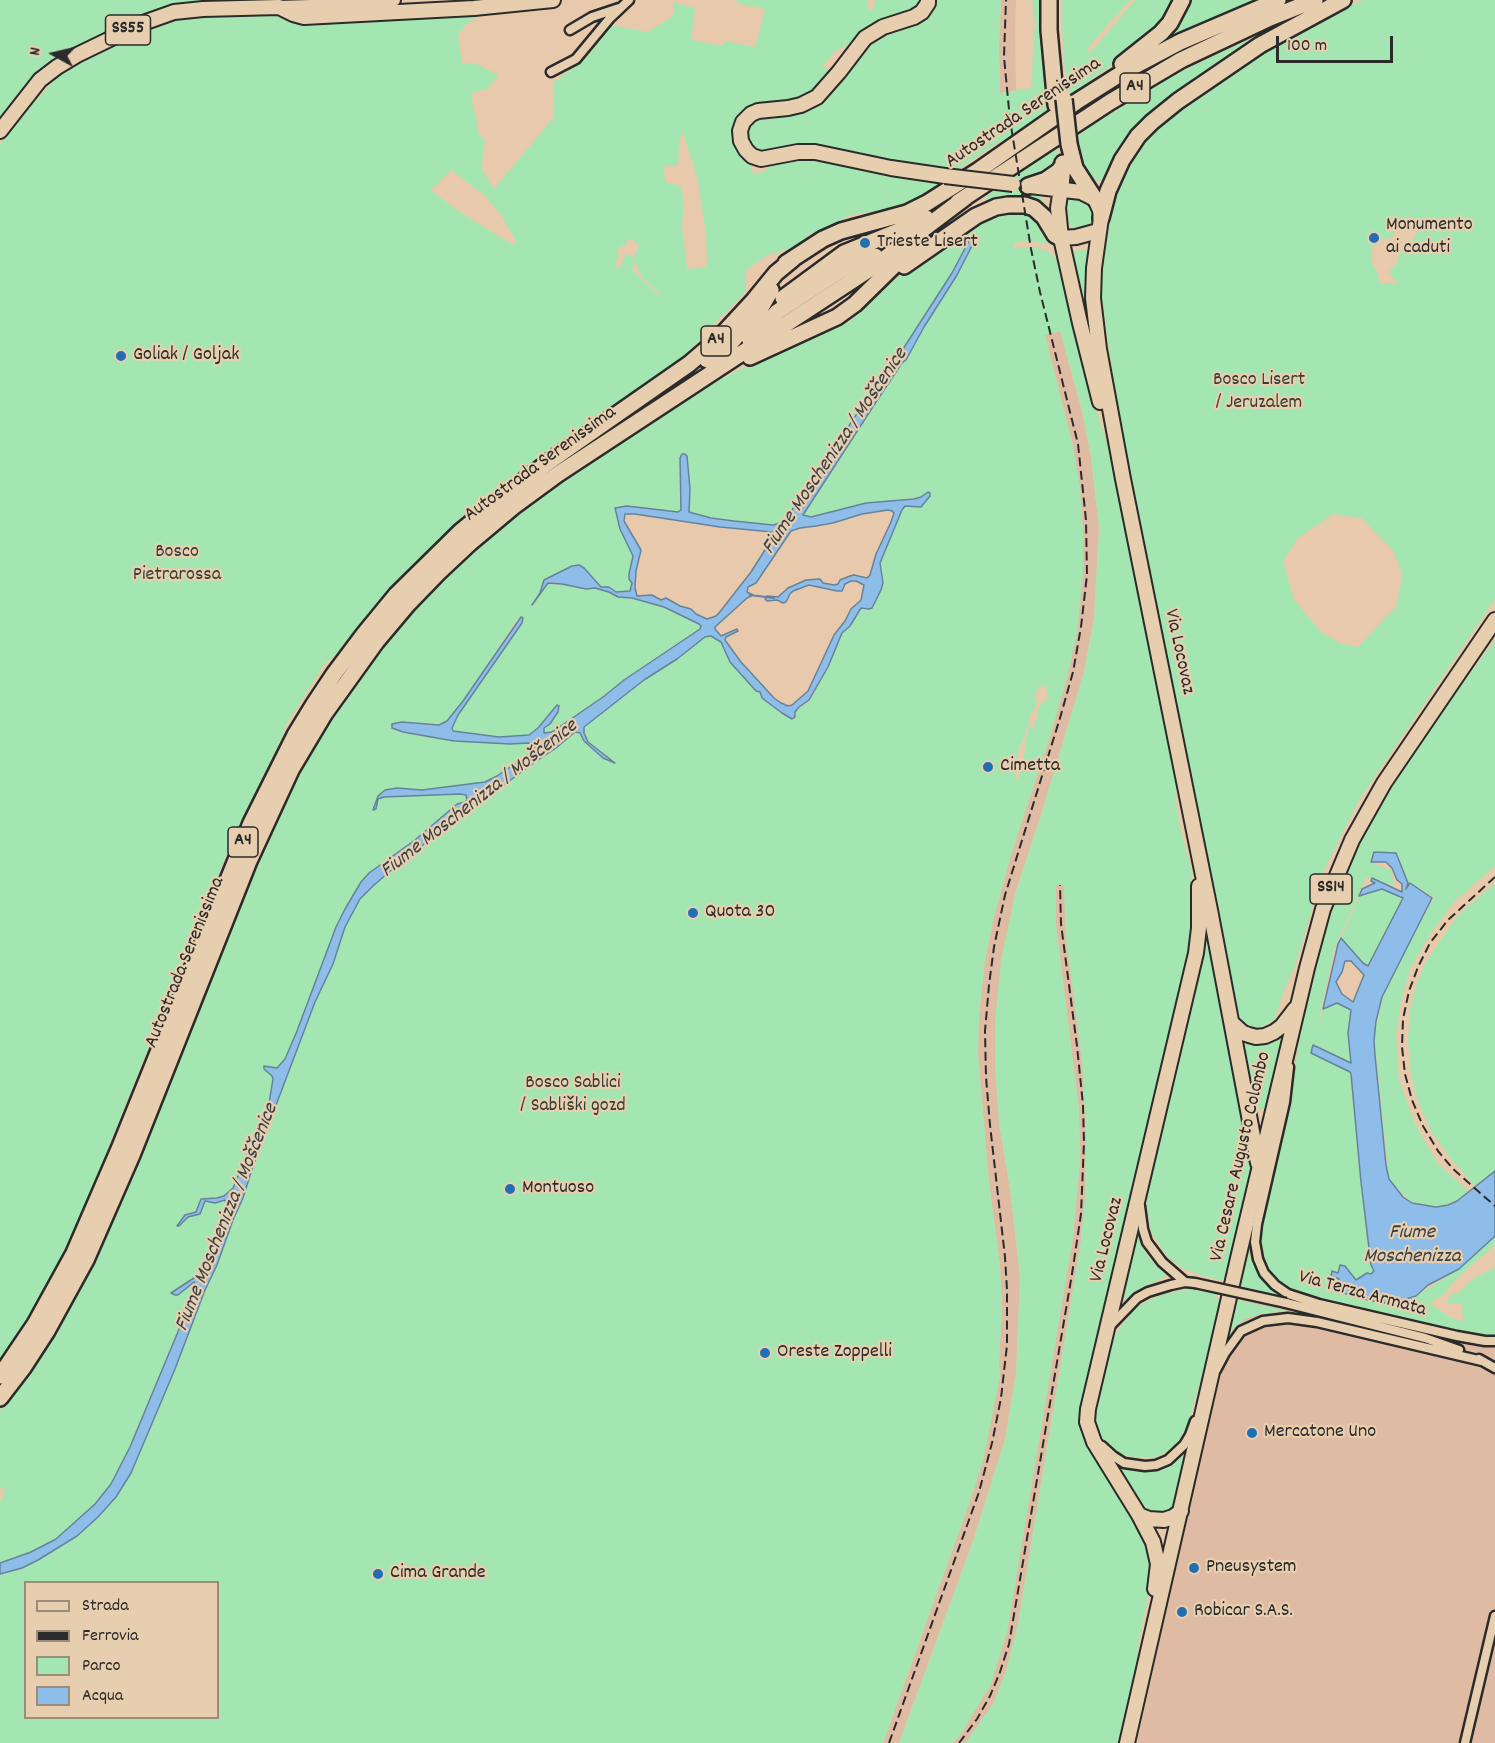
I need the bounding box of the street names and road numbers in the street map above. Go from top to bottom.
road number: SS55 [106,15,150,45]
street label: Autostrada Serenissima [942,53,1106,175]
road number: A4 [1120,73,1150,103]
road number: A4 [701,326,731,356]
street label: Autostrada Serenissima [460,402,622,528]
street label: Via Locovaz [1157,607,1199,697]
road number: A4 [228,827,258,857]
street label: Autostrada Serenissima [141,874,231,1052]
road number: SS14 [1310,874,1352,904]
street label: Via Cesare Augusto Colombo [1206,1050,1278,1264]
street label: Via Locovaz [1086,1195,1130,1285]
street label: Via Terza Armata [1296,1266,1428,1324]

